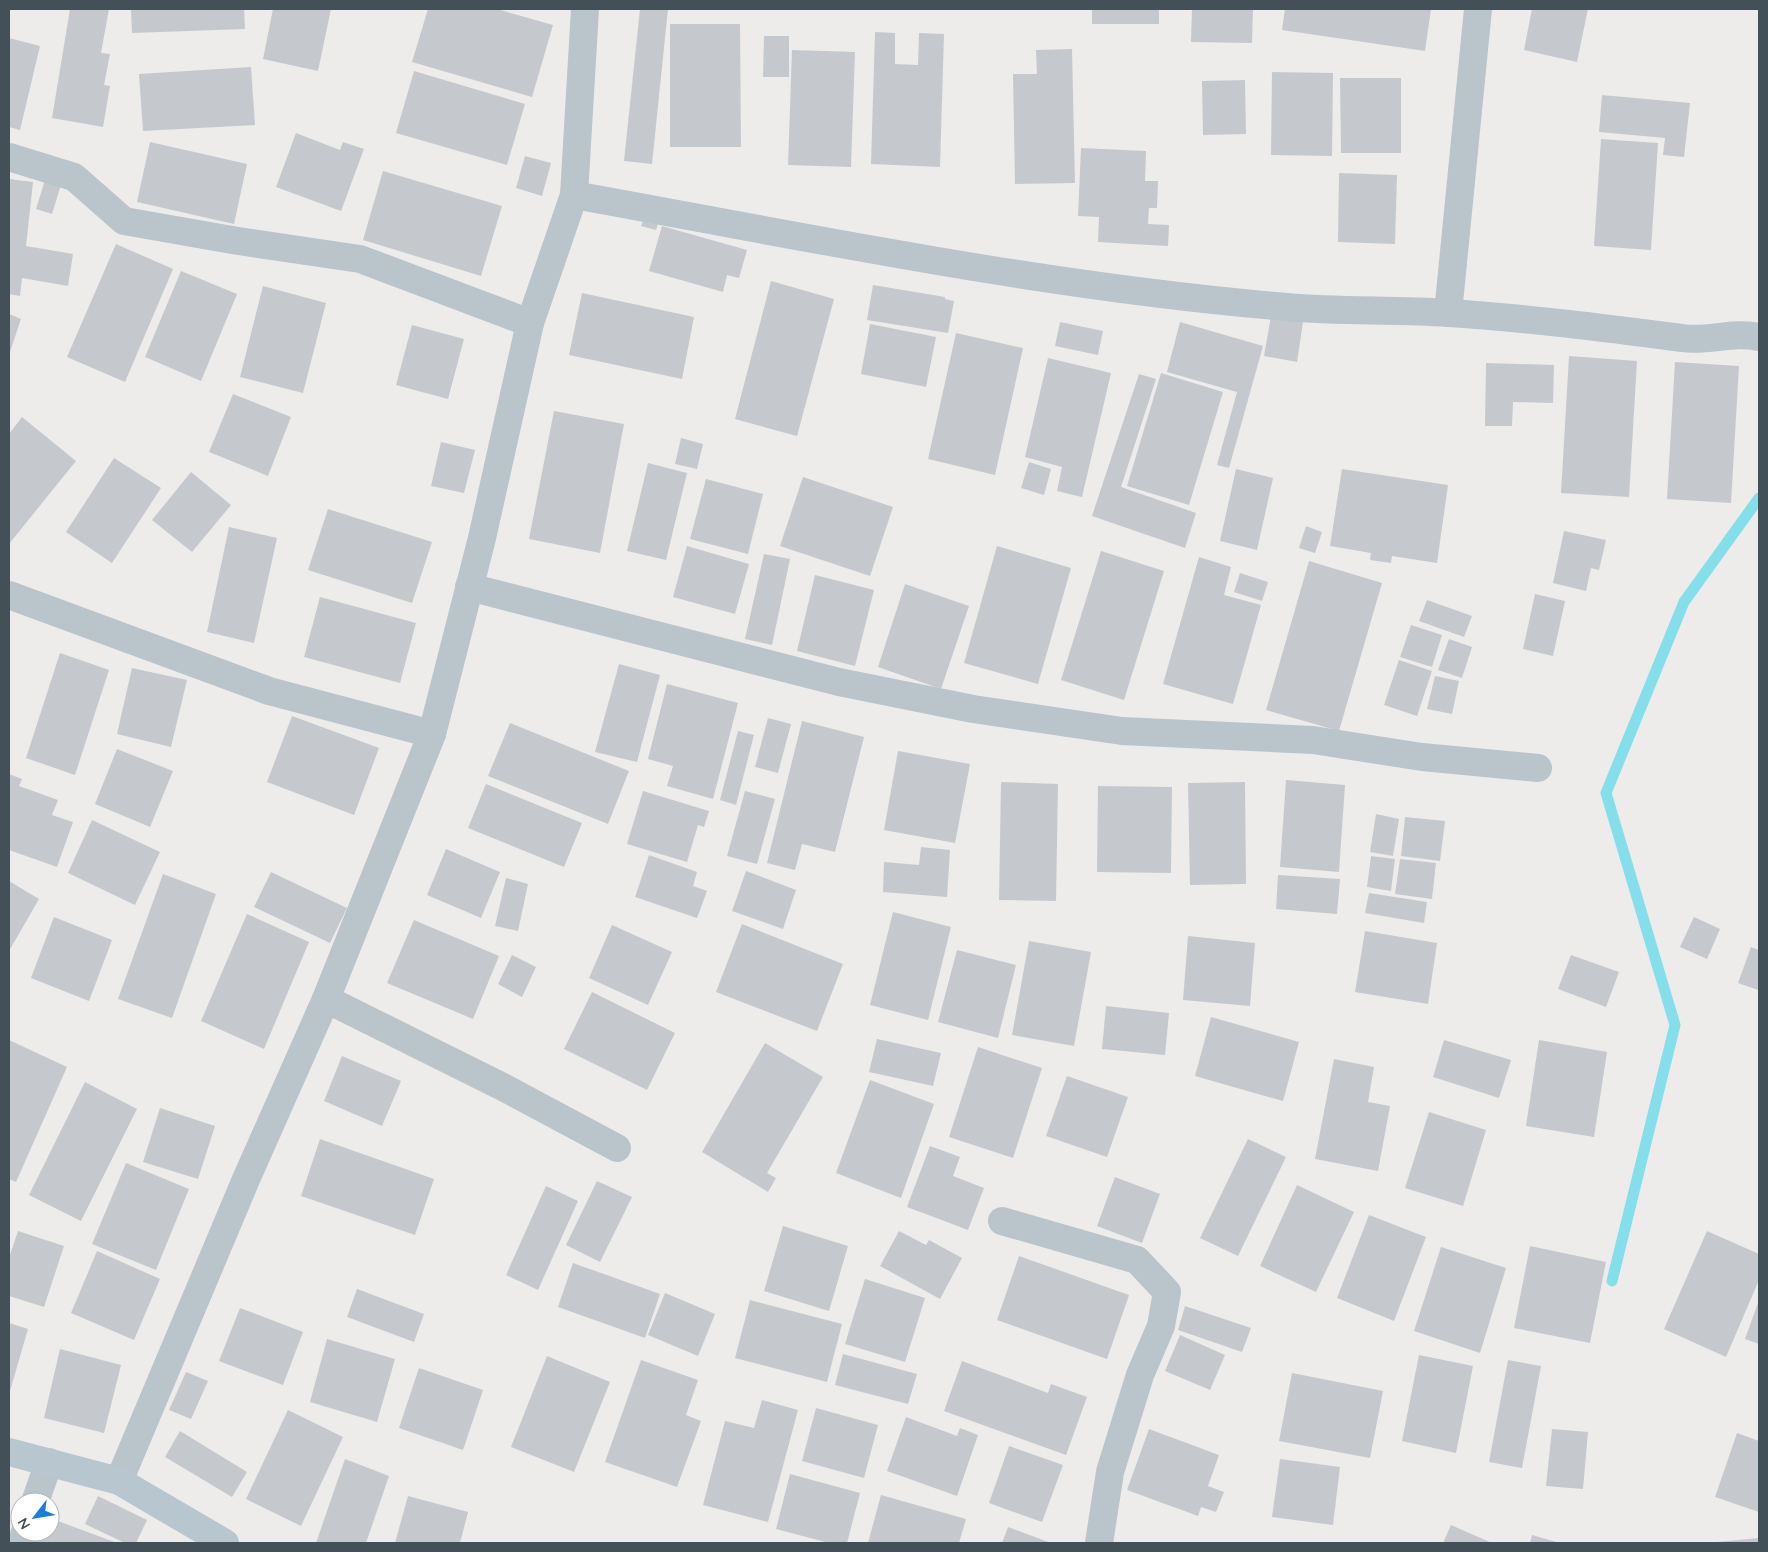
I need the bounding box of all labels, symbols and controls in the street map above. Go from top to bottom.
north arrow [10,1492,60,1542]
text: N [13,1515,34,1533]

